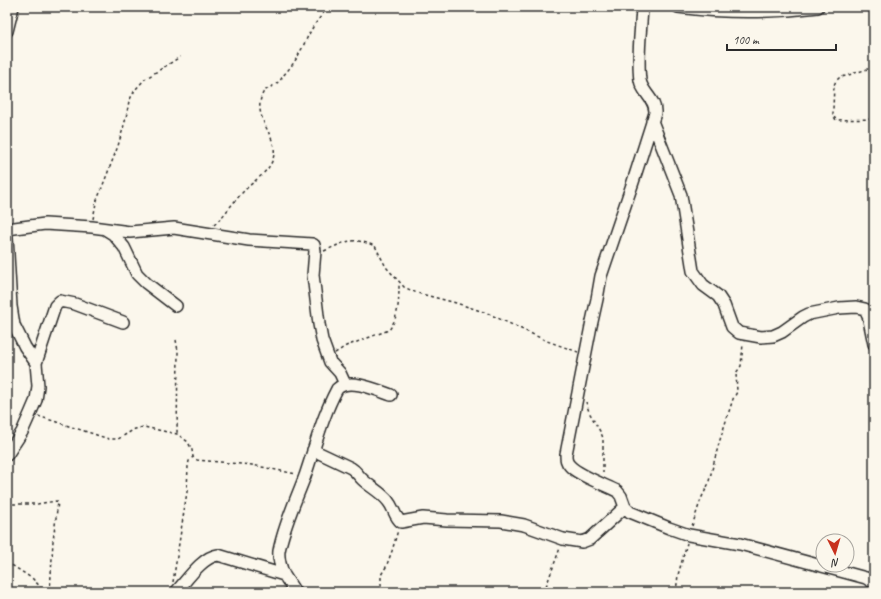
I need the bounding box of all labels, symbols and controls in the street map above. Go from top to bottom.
scale bar [727,26,836,52]
text: 100 m [733,32,760,48]
north arrow [815,533,855,573]
text: N [830,556,840,570]

